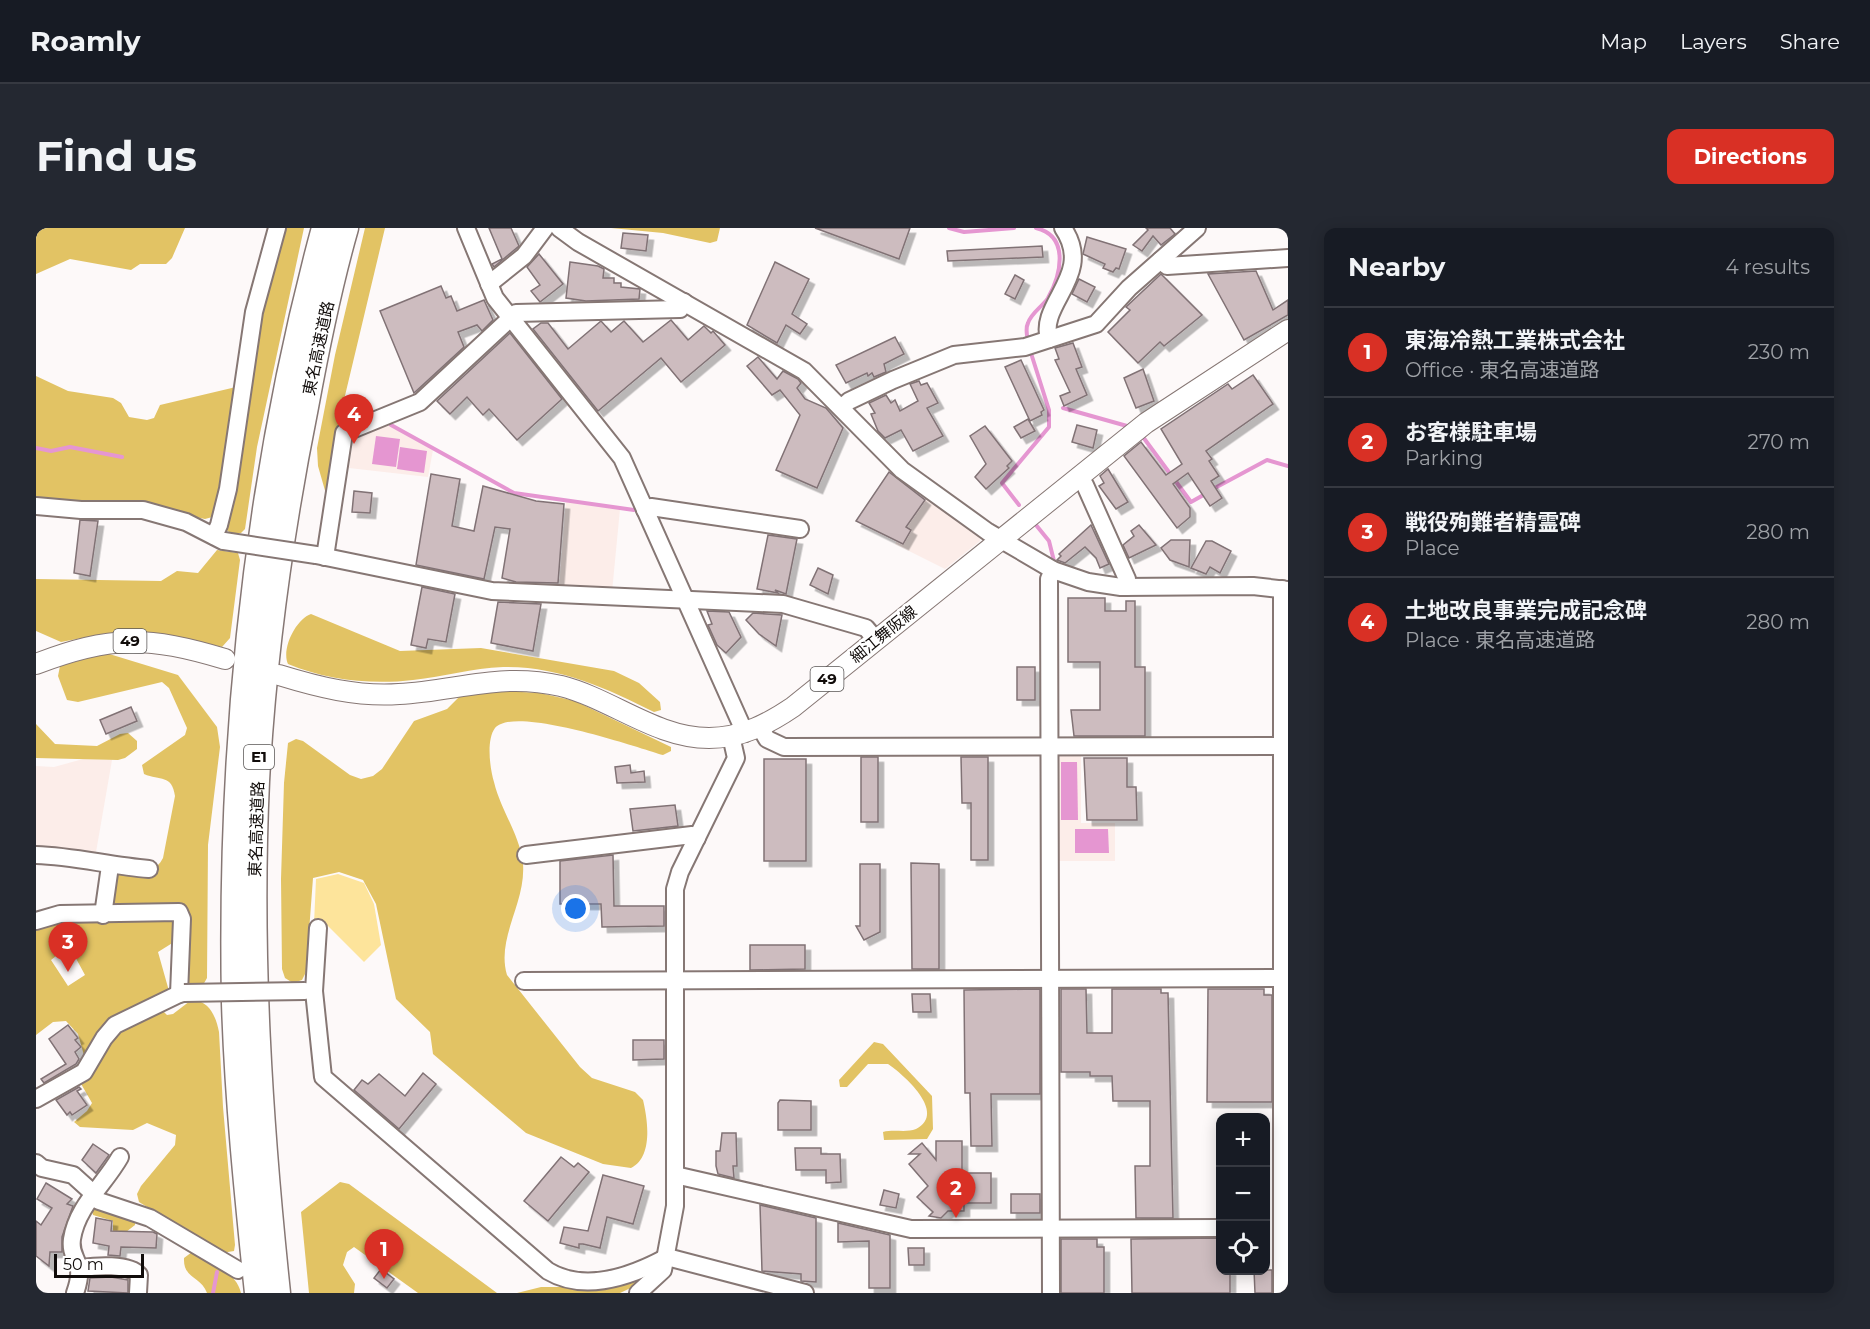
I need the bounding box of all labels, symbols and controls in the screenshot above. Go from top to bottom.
text: Roamly [30,24,140,58]
text: Map [1600,29,1647,54]
text: Layers [1680,29,1747,54]
text: Share [1780,29,1840,54]
button: Directions [1667,129,1834,184]
text: Find us [36,130,197,182]
text: Nearby [1348,251,1445,283]
text: 4 results [1725,255,1810,279]
street label: 東名高速道路 [299,299,338,397]
text: 東海冷熱工業株式会社 [1405,327,1625,354]
text: 1 [1364,340,1371,364]
text: 230 m [1748,340,1810,364]
text: Office · 東名高速道路 [1405,358,1599,382]
pin: 4 [334,394,374,444]
text: お客様駐車場 [1405,419,1537,446]
text: 2 [1362,430,1373,454]
text: 270 m [1748,430,1810,454]
text: Parking [1405,446,1483,470]
text: 戦役殉難者精霊碑 [1405,509,1581,536]
text: 3 [1362,520,1373,544]
text: 280 m [1746,520,1810,544]
text: Place [1405,536,1460,560]
text: 土地改良事業完成記念碑 [1405,597,1647,624]
street label: 細江舞阪線 [846,602,920,667]
text: 4 [1361,610,1374,634]
text: 280 m [1746,610,1810,634]
text: Place · 東名高速道路 [1405,628,1595,652]
road number: 49 [114,629,146,653]
road number: 49 [810,667,844,691]
road number: E1 [244,745,274,769]
street label: 東名高速道路 [245,781,268,877]
your location [561,894,590,923]
pin: 3 [48,922,87,972]
map controls [1216,1113,1270,1275]
button: + [1216,1113,1270,1167]
button: − [1216,1167,1270,1221]
pin: 2 [936,1168,976,1218]
button: locate [1216,1221,1270,1275]
pin: 1 [364,1230,404,1279]
scale bar [54,1251,144,1278]
text: 50 m [63,1255,104,1274]

